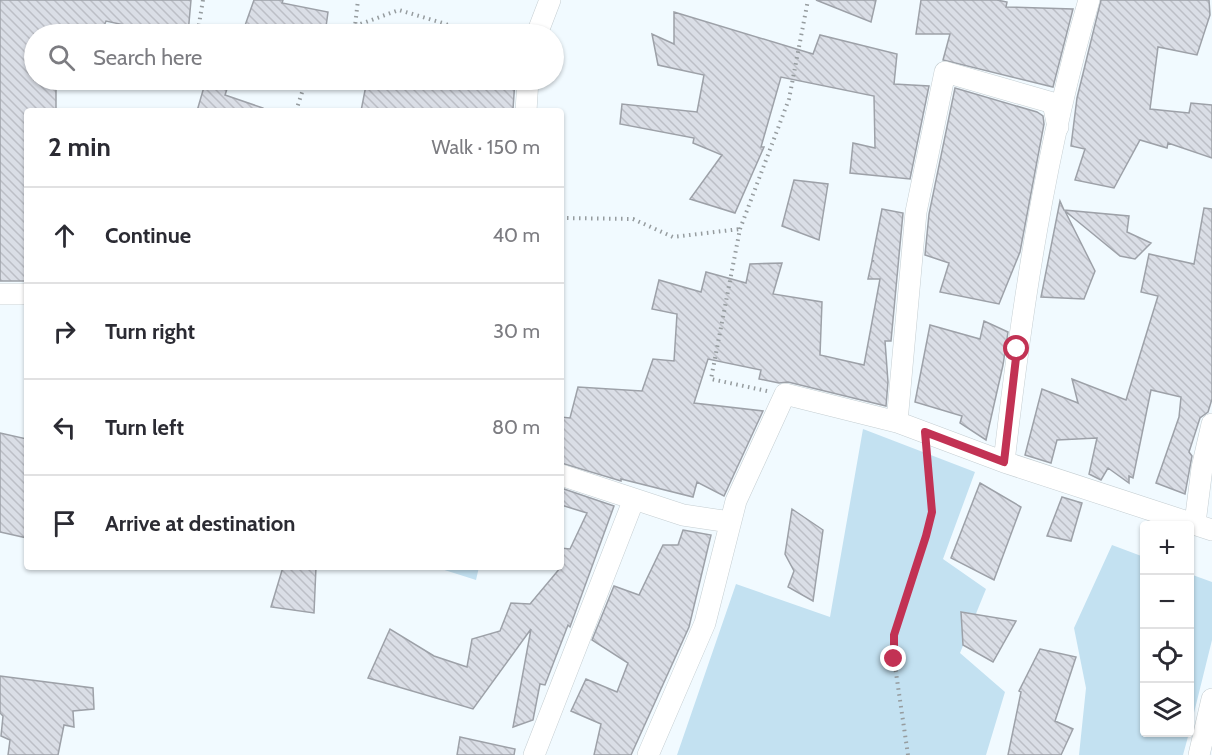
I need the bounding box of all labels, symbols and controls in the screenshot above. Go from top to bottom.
search box [24,24,564,90]
icon: search [45,41,78,74]
text: Search here [93,44,202,71]
text: 2 min [48,131,111,163]
text: Walk · 150 m [432,135,540,159]
icon: ahead [48,219,81,252]
text: Continue [105,222,191,249]
text: 40 m [492,223,540,247]
icon: right [48,315,81,348]
text: Turn right [105,318,195,345]
text: 30 m [493,319,540,343]
route start [1003,335,1029,361]
icon: left [48,411,81,444]
text: Turn left [105,414,184,441]
text: 80 m [492,415,540,439]
icon: arrive [48,507,81,540]
text: Arrive at destination [105,510,295,537]
map controls [1140,521,1194,737]
button: + [1140,521,1194,575]
button: − [1140,575,1194,629]
button: locate [1140,629,1194,683]
route end [880,645,906,671]
button: layers [1140,683,1194,737]

